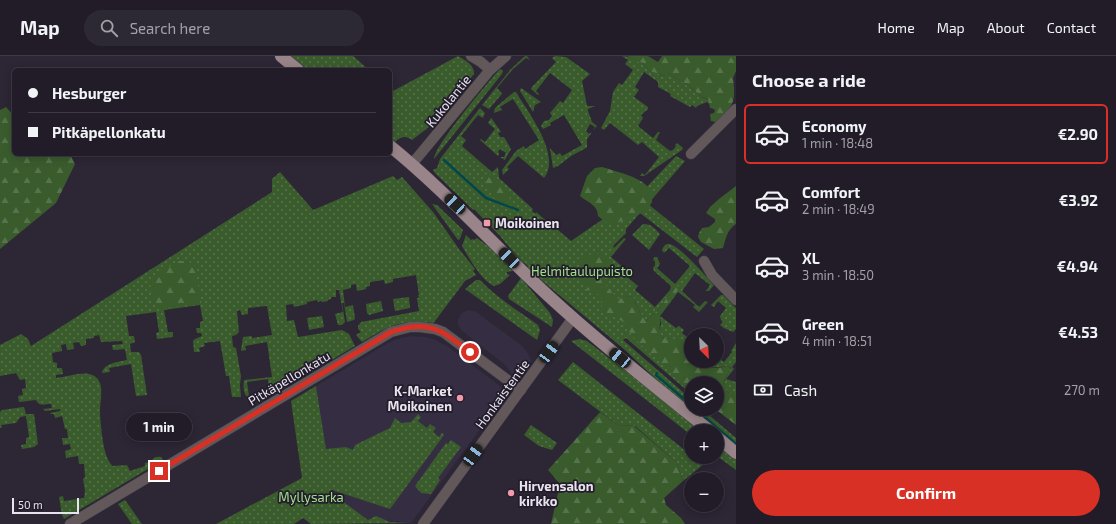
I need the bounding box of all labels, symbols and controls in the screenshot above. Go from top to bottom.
search box [84,10,364,46]
text: Map [20,16,60,39]
icon: search [98,17,120,39]
text: Search here [130,19,210,37]
text: Home [878,19,915,36]
text: Map [937,19,965,36]
text: About [987,19,1025,36]
text: Contact [1047,19,1096,36]
text: Choose a ride [752,69,866,91]
street label: Kukolantie [422,72,474,130]
text: Hesburger [52,84,126,102]
icon: car [754,116,790,152]
text: Economy [802,117,867,135]
text: Pitkäpellonkatu [52,123,166,141]
text: €2.90 [1058,125,1098,143]
text: 1 min · 18:48 [802,135,873,151]
icon: car [754,182,790,218]
text: Comfort [802,183,860,201]
car [442,191,468,217]
text: €3.92 [1059,191,1098,209]
text: 2 min · 18:49 [802,201,875,217]
place label: Moikoinen [495,215,560,231]
marker: Moikoinen [482,218,492,228]
car [496,245,522,271]
icon: car [754,248,790,284]
text: XL [802,249,820,267]
text: €4.94 [1057,257,1098,275]
park label: Helmitaulupuisto [531,263,633,279]
text: 3 min · 18:50 [802,267,874,283]
icon: car [754,314,790,350]
text: Green [802,315,844,333]
text: €4.53 [1058,323,1098,341]
north arrow [684,328,724,368]
map controls [684,328,724,512]
text: 4 min · 18:51 [802,333,872,349]
car [537,339,561,365]
route start [461,343,479,361]
car [607,346,633,370]
street label: Pitkäpellonkatu [245,347,333,409]
street label: Honkaistentie [471,356,533,432]
button: layers [684,376,724,416]
icon: cash [752,379,774,401]
text: Cash [784,381,817,399]
text: 270 m [1064,382,1100,398]
place label: K-Market Moikoinen [388,383,453,414]
marker: K-Market Moikoinen [455,393,465,403]
callout: 1 min [126,413,192,441]
text: 1 min [143,419,175,435]
button: + [684,424,724,464]
car [461,442,485,468]
route end [150,462,168,480]
button: Confirm [752,470,1100,516]
button: − [684,472,724,512]
place label: Hirvensalon kirkko [519,478,594,509]
marker: Hirvensalon kirkko [506,488,516,498]
park label: Myllysarka [278,489,344,505]
scale bar [12,496,79,515]
text: 50 m [18,498,43,511]

